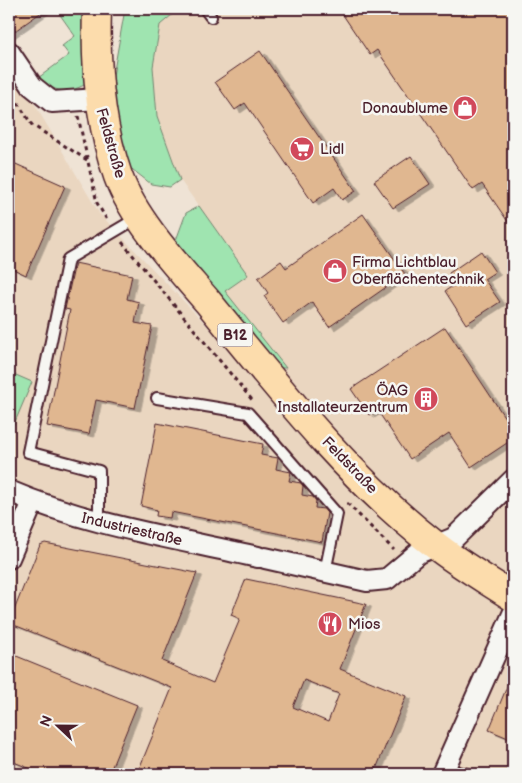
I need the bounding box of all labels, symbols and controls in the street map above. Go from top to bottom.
shop icon: Donaublume [452,95,478,121]
place label: Donaublume [362,99,448,118]
street label: Feldstraße [91,106,130,181]
supermarket icon: Lidl [289,136,315,162]
place label: Lidl [320,140,344,159]
place label: Firma Lichtblau Oberflächentechnik [352,253,485,289]
shop icon: Firma Lichtblau Oberflächentechnik [322,258,348,284]
road number: B12 [218,324,252,346]
place label: ÖAG Installateurzentrum [278,381,408,417]
building icon: ÖAG Installateurzentrum [413,386,439,412]
street label: Feldstraße [318,433,382,498]
street label: Industriestraße [80,509,184,550]
restaurant icon: Mios [317,611,343,637]
place label: Mios [348,615,381,634]
north arrow [32,700,82,750]
text: N [37,713,56,729]

